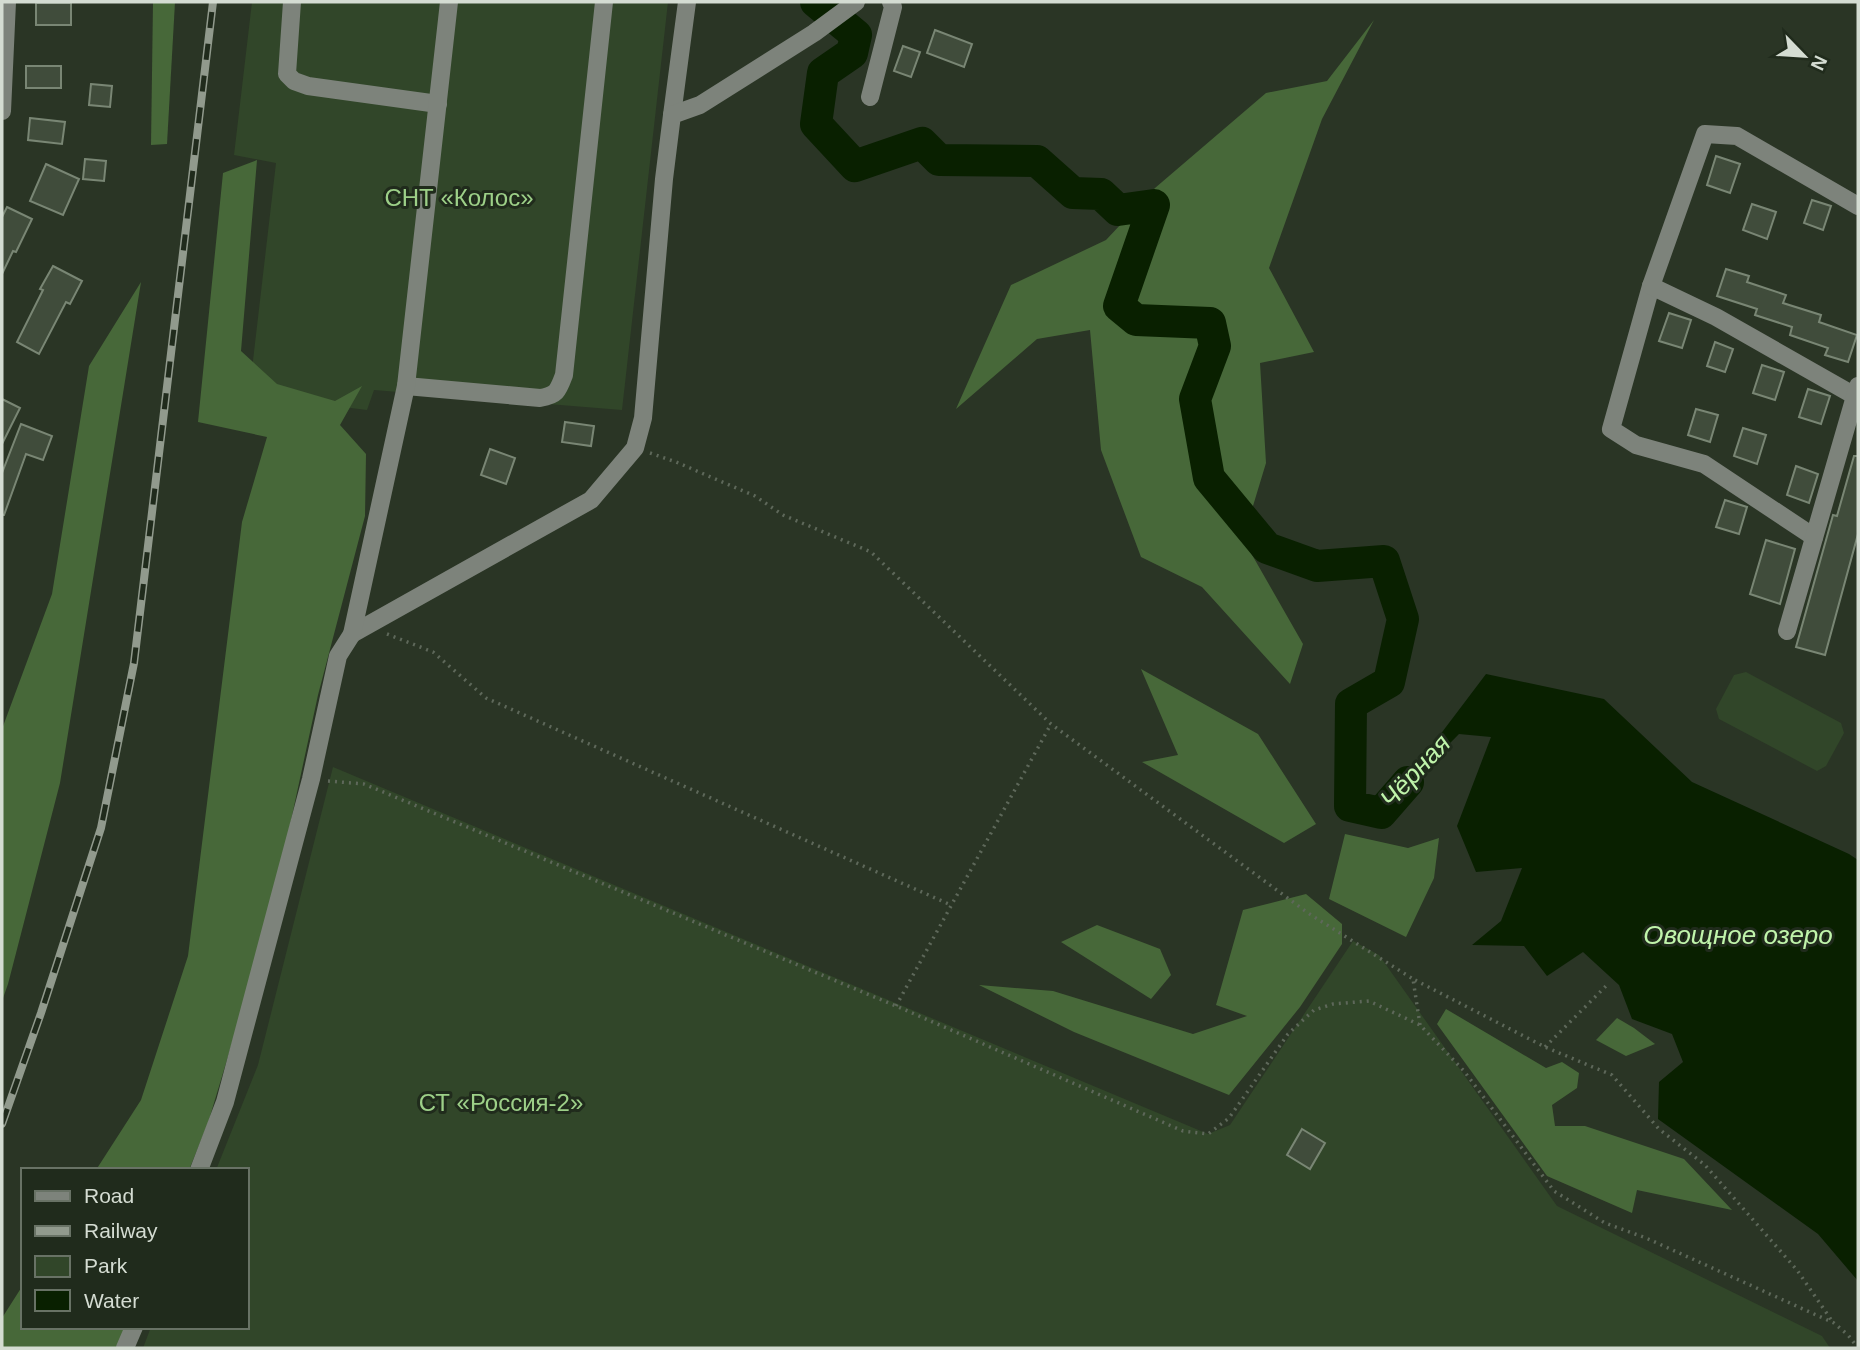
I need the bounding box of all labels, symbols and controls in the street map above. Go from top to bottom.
north arrow [1769,21,1839,91]
text: N [1807,52,1831,74]
park label: СНТ «Колос» [384,184,534,211]
water label: Чёрная [1374,728,1456,814]
water label: Овощное озеро [1643,920,1833,950]
park label: СТ «Россия-2» [419,1089,583,1116]
legend [21,1168,248,1329]
text: Road [84,1184,134,1207]
text: Railway [84,1219,158,1242]
text: Park [84,1254,128,1277]
text: Water [84,1289,139,1312]

